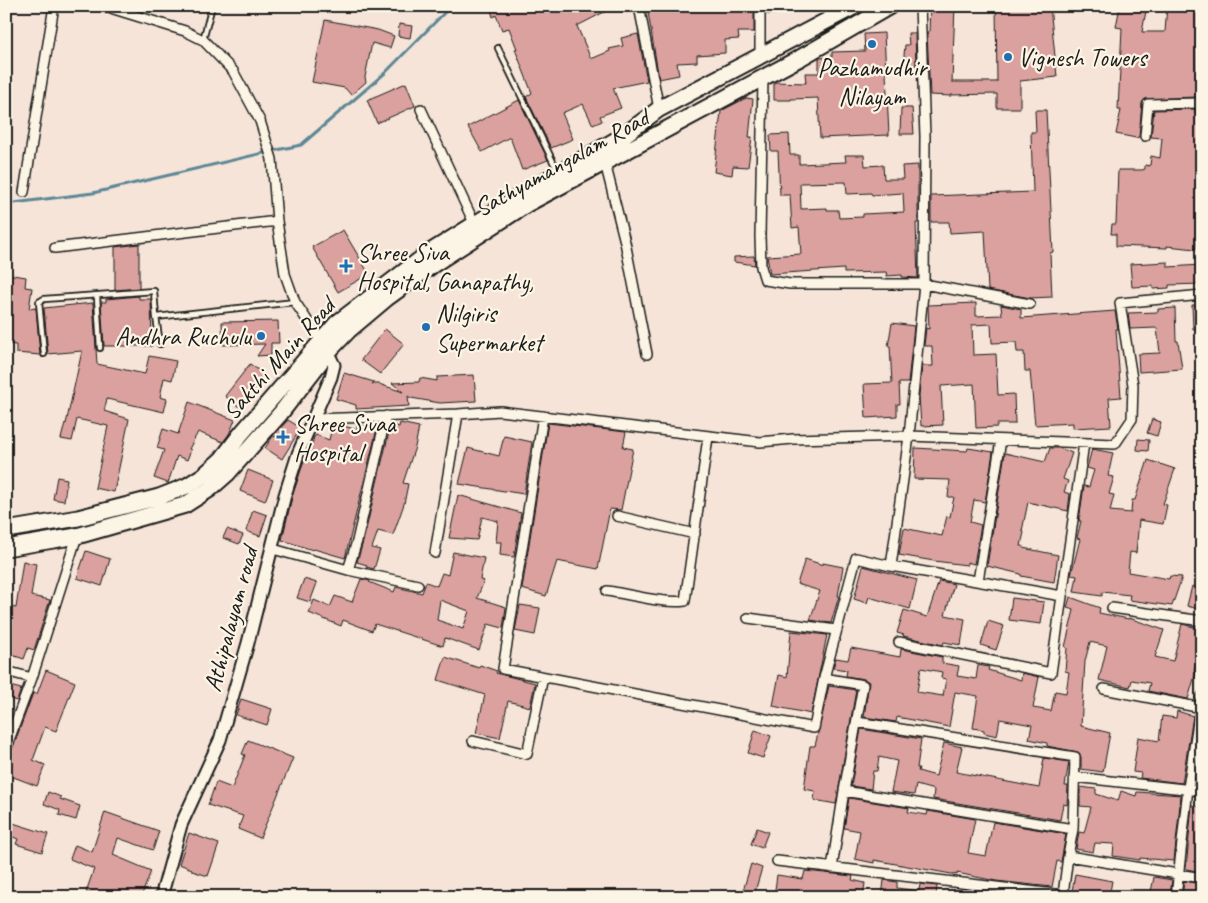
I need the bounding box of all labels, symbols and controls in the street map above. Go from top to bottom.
marker: Pazhamudhir Nilayam [866,38,878,50]
place label: Vignesh Towers [1018,42,1149,74]
marker: Vignesh Towers [1002,51,1014,63]
place label: Pazhamudhir Nilayam [818,52,928,113]
street label: Sathyamangalam Road [469,100,657,224]
place label: Shree Siva Hospital, Ganapathy, [357,237,534,298]
marker: Shree Siva Hospital, Ganapathy, [339,259,353,273]
street label: Sakthi Main Road [215,288,345,427]
place label: Nilgiris Supermarket [436,298,546,359]
place label: Andhra Ruchulu [115,321,253,353]
marker: Nilgiris Supermarket [420,321,432,333]
marker: Andhra Ruchulu [255,330,267,342]
place label: Shree Sivaa Hospital [294,408,398,469]
marker: Shree Sivaa Hospital [276,430,290,444]
street label: Athipalayam road [196,540,267,695]

